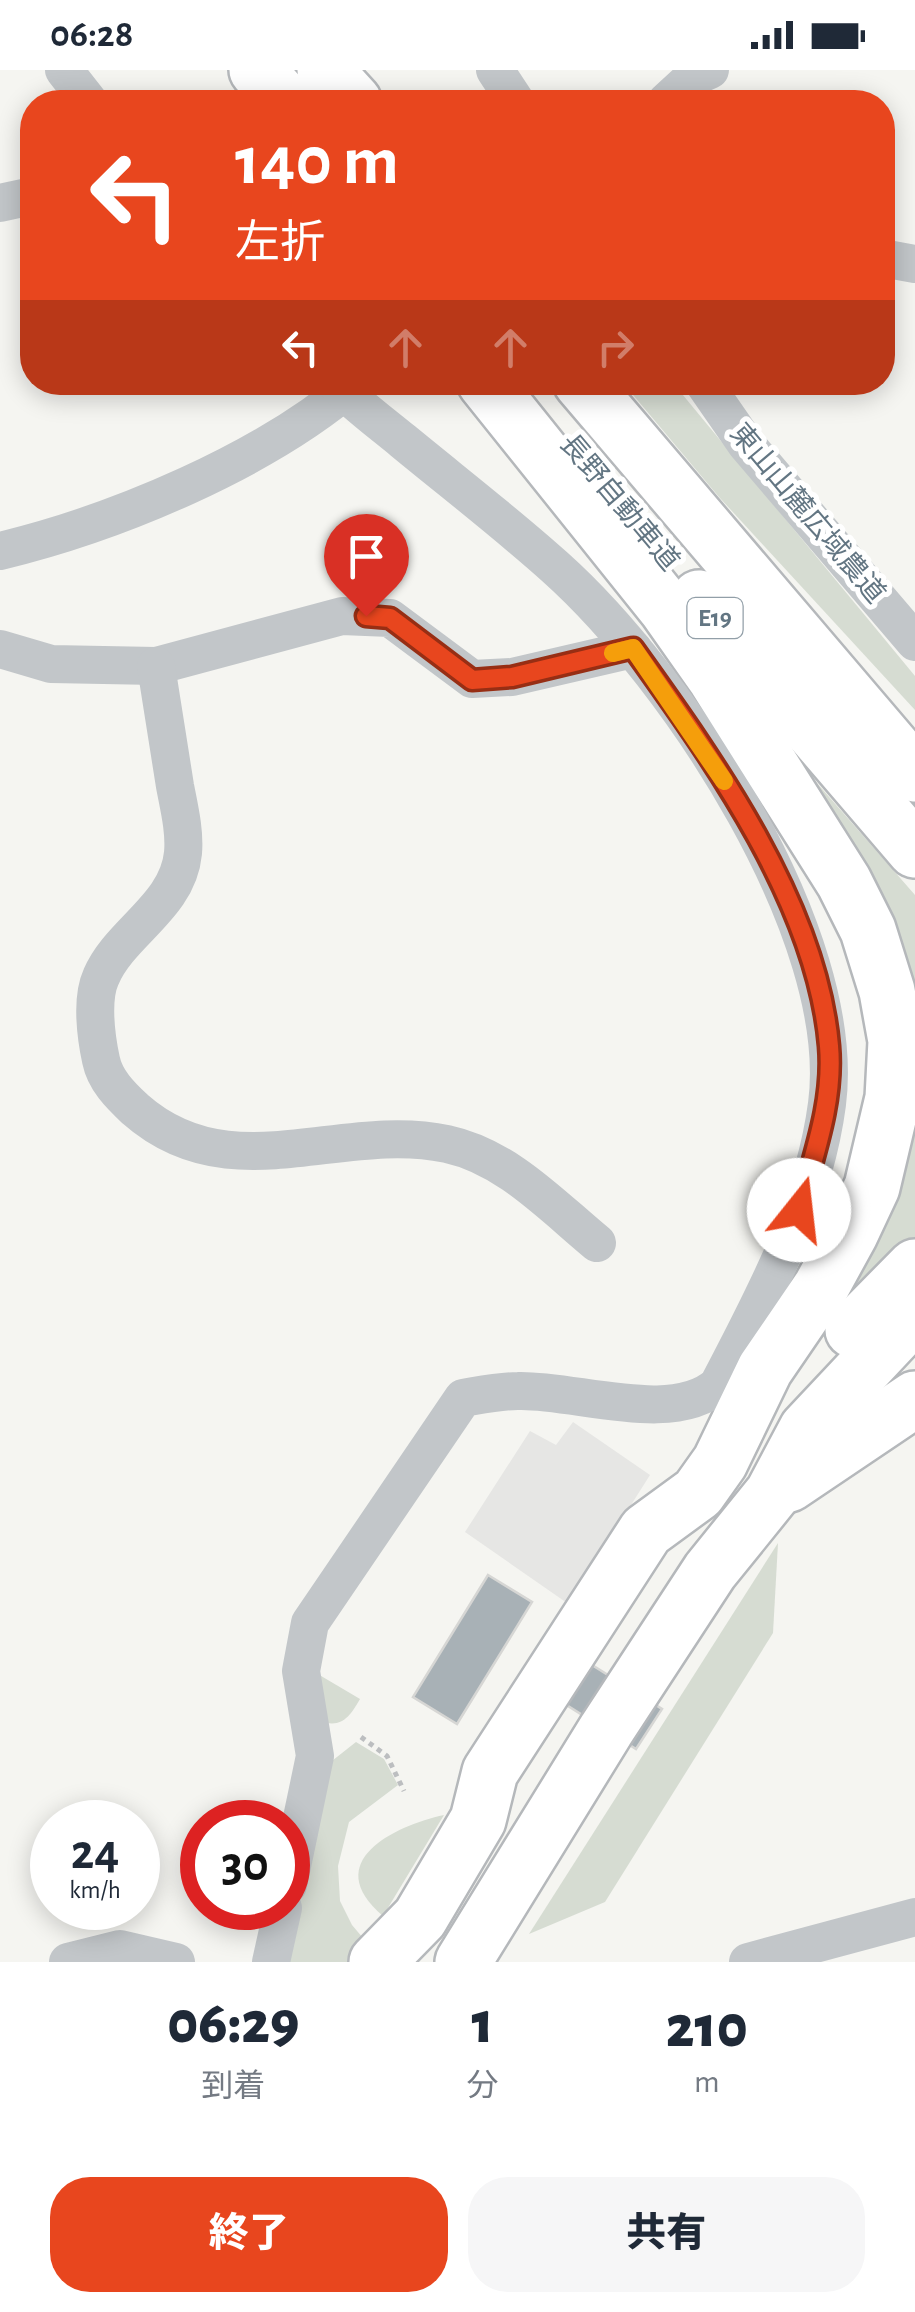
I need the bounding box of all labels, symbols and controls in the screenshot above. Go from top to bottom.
text: 06:28 [50,16,134,54]
text: 140 m [235,127,399,197]
icon: left [70,130,200,260]
text: 左折 [235,221,325,266]
icon: left [273,320,328,375]
icon: ahead [378,320,433,375]
icon: ahead [483,320,538,375]
icon: right [588,320,643,375]
street label: 東山山麓広域農道 [724,418,891,609]
street label: 長野自動車道 [554,428,685,576]
pin [324,514,409,617]
icon: arrive [339,529,394,584]
road number: E19 [688,598,742,638]
position arrow [747,1158,851,1262]
speed limit sign: 30 [180,1800,310,1930]
text: 24 [71,1828,119,1878]
text: km/h [69,1878,121,1903]
text: 06:29 [167,1994,299,2054]
text: 1 [472,1994,494,2054]
text: 210 [666,1998,748,2058]
text: m [694,2066,720,2098]
text: 到着 [201,2070,265,2102]
text: 分 [467,2070,499,2102]
button: 終了 [50,2177,448,2292]
button: 共有 [468,2177,865,2292]

